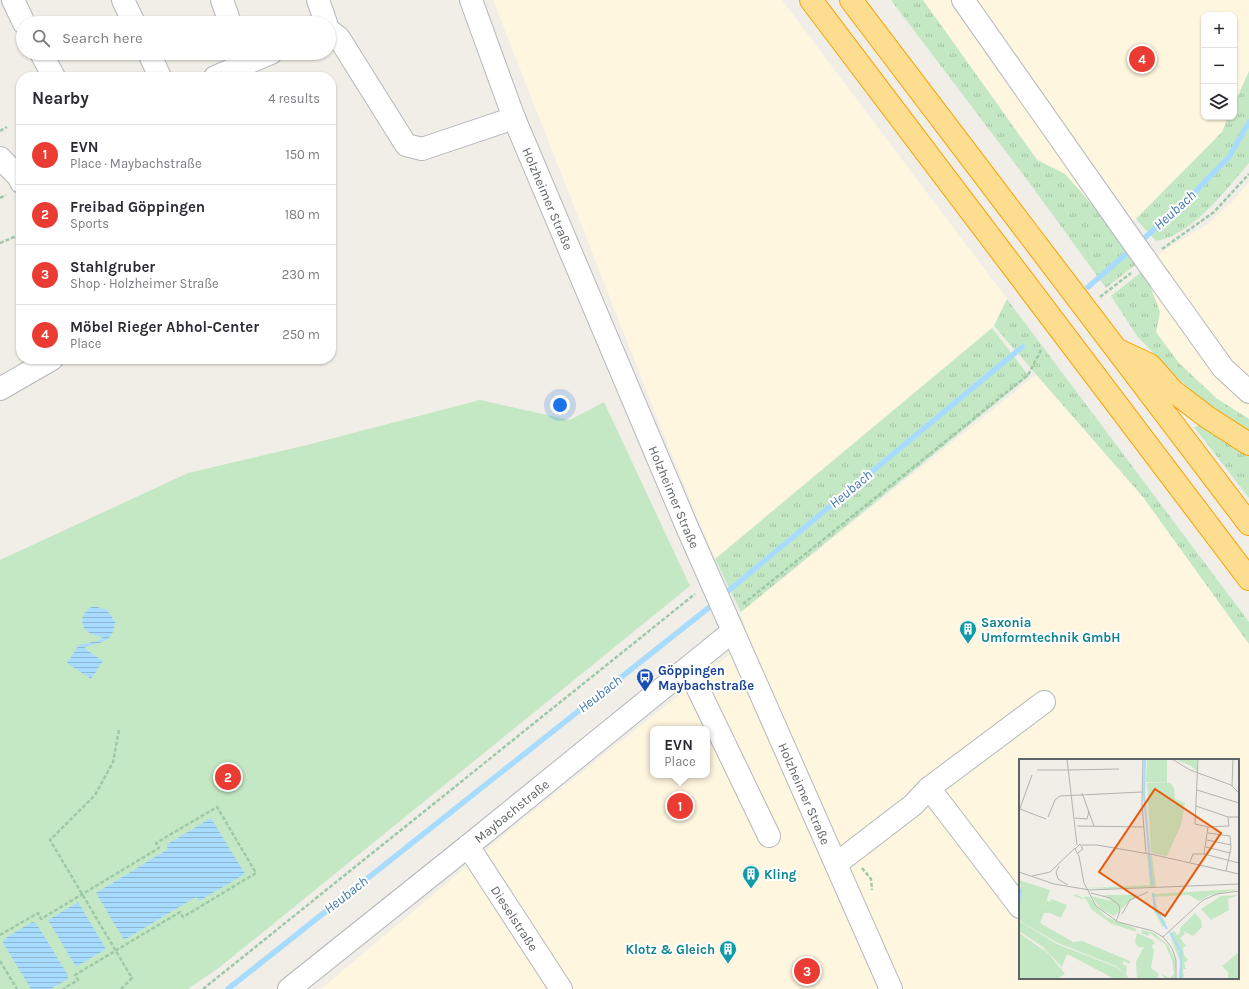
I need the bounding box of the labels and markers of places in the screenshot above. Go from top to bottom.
pin: 4 [1129,44,1155,74]
place label: Saxonia Umformtechnik GmbH [981,615,1121,645]
building icon: Saxonia Umformtechnik GmbH [958,619,978,644]
place label: Göppingen Maybachstraße [658,663,754,693]
bus stop icon: Göppingen Maybachstraße [635,667,655,692]
pin: 2 [215,762,241,792]
pin: 1 [667,791,693,821]
building icon: Kling [741,864,761,889]
place label: Kling [764,867,797,882]
building icon: Klotz & Gleich [718,939,738,964]
place label: Klotz & Gleich [626,942,715,957]
pin: 3 [794,956,820,986]

